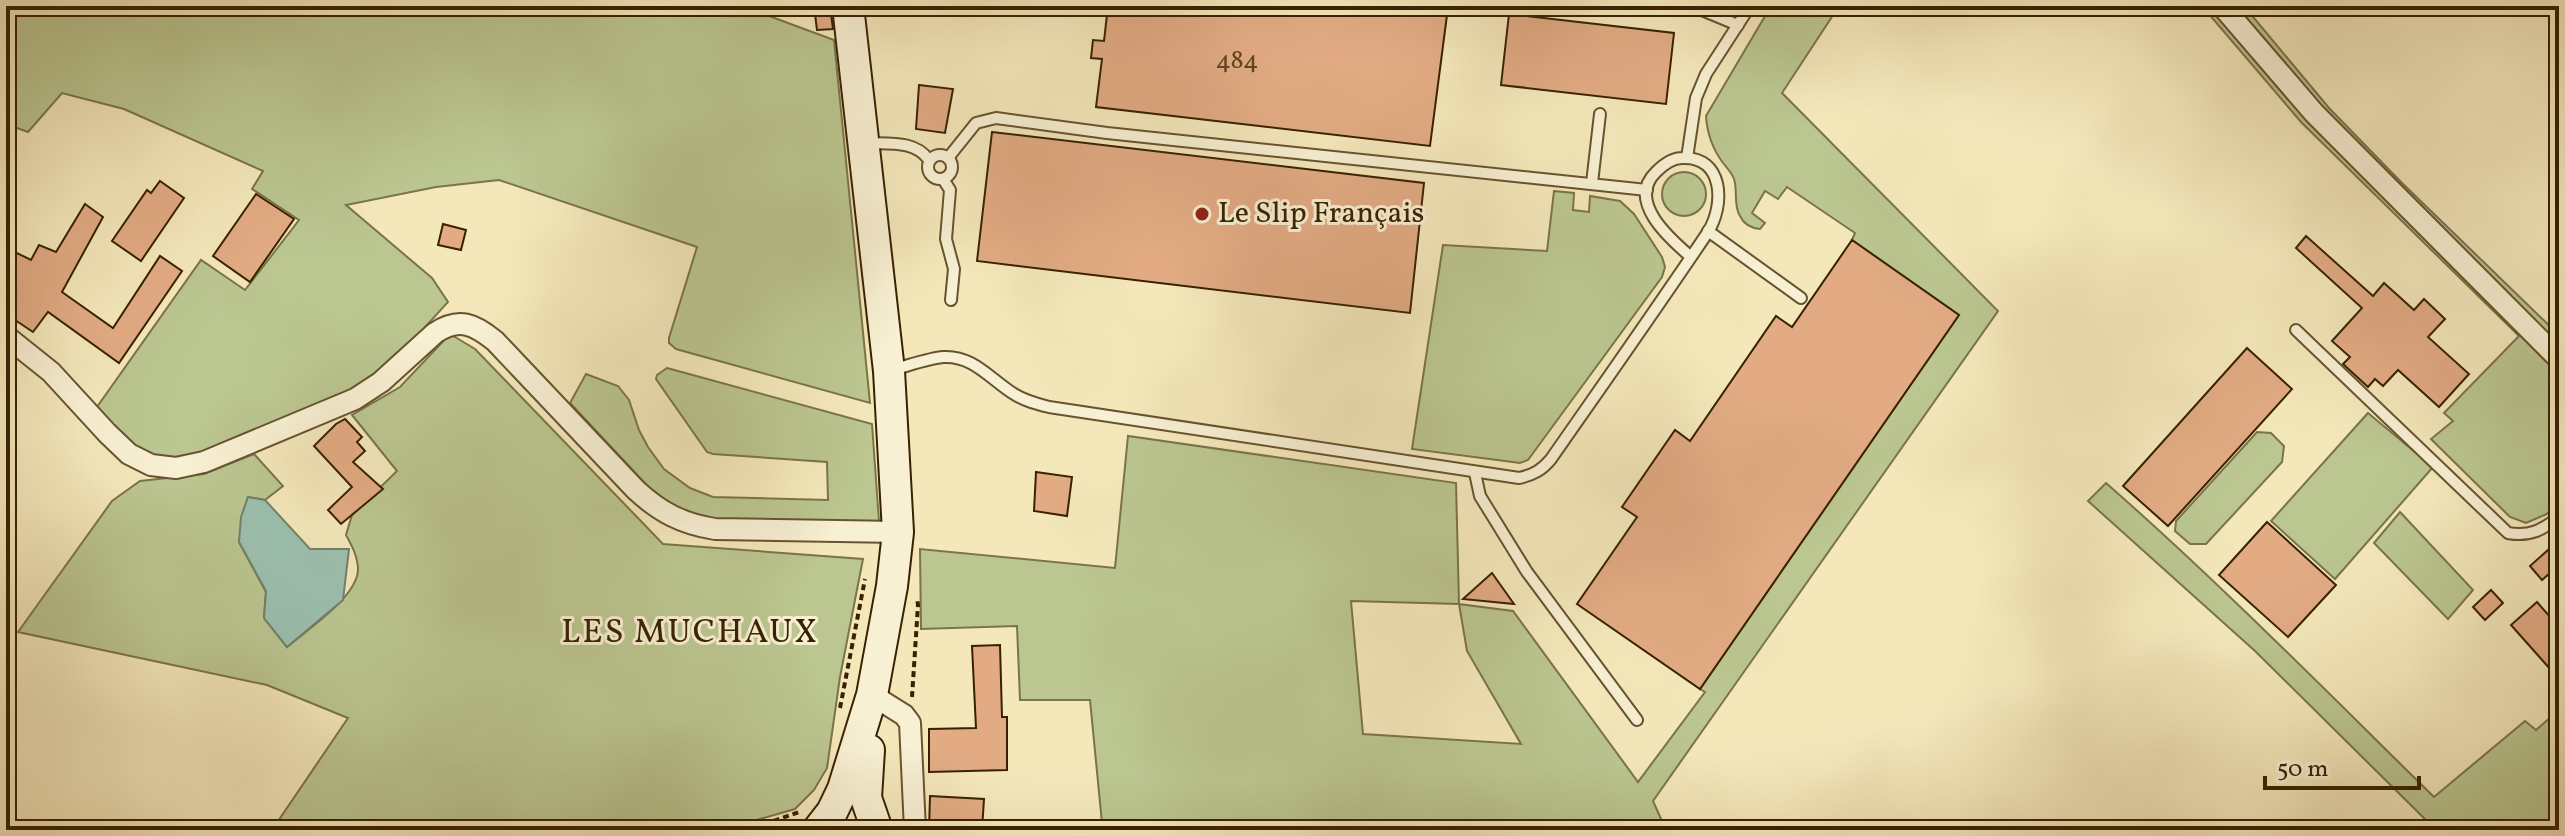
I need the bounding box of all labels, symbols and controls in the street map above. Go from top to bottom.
house number: 484 [1216,43,1258,79]
place label: Le Slip Français [1218,193,1424,235]
marker: Le Slip Français [1193,205,1211,223]
district label: LES MUCHAUX [561,610,819,657]
scale bar [2265,740,2419,790]
text: 50 m [2277,753,2329,787]

